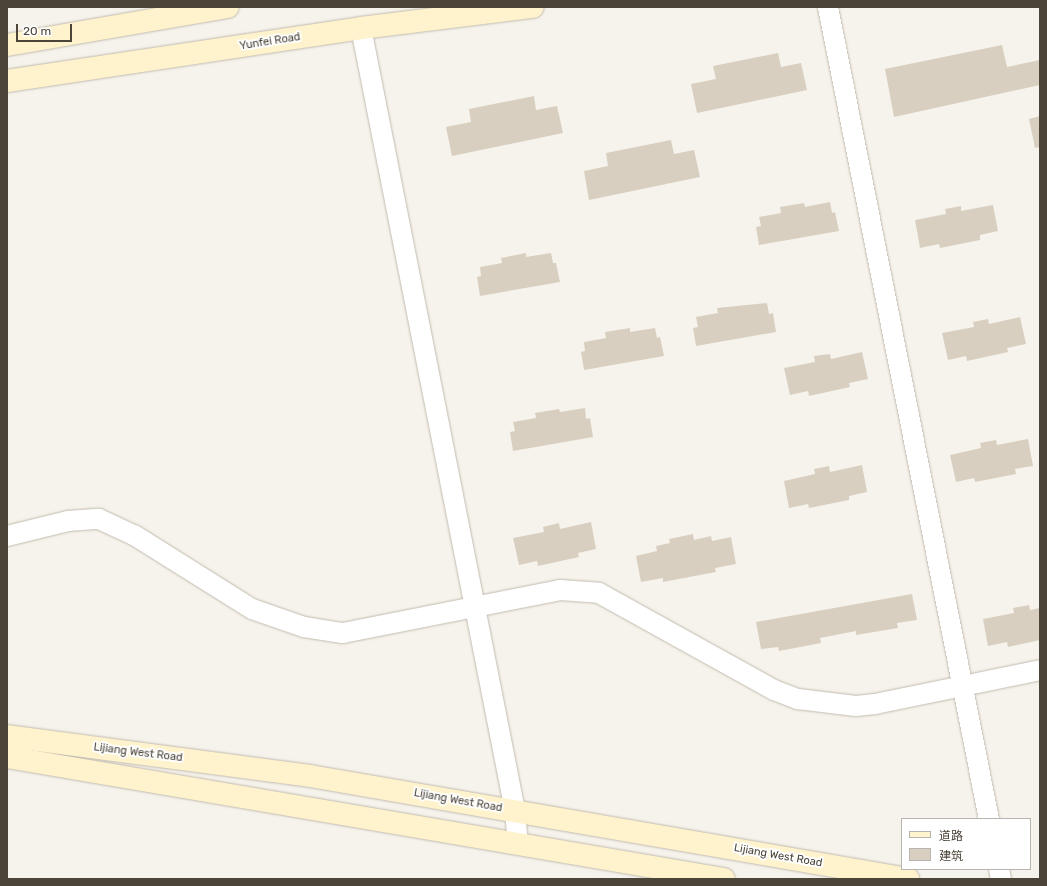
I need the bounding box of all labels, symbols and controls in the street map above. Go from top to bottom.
scale bar [18,16,74,42]
text: 20 m [23,24,51,38]
street label: Yunfei Road [239,31,301,53]
street label: Lijiang West Road [93,741,183,765]
street label: Lijiang West Road [413,787,503,815]
legend [901,818,1031,870]
text: 道路 [939,829,963,843]
street label: Lijiang West Road [733,842,823,870]
text: 建筑 [939,849,963,863]

